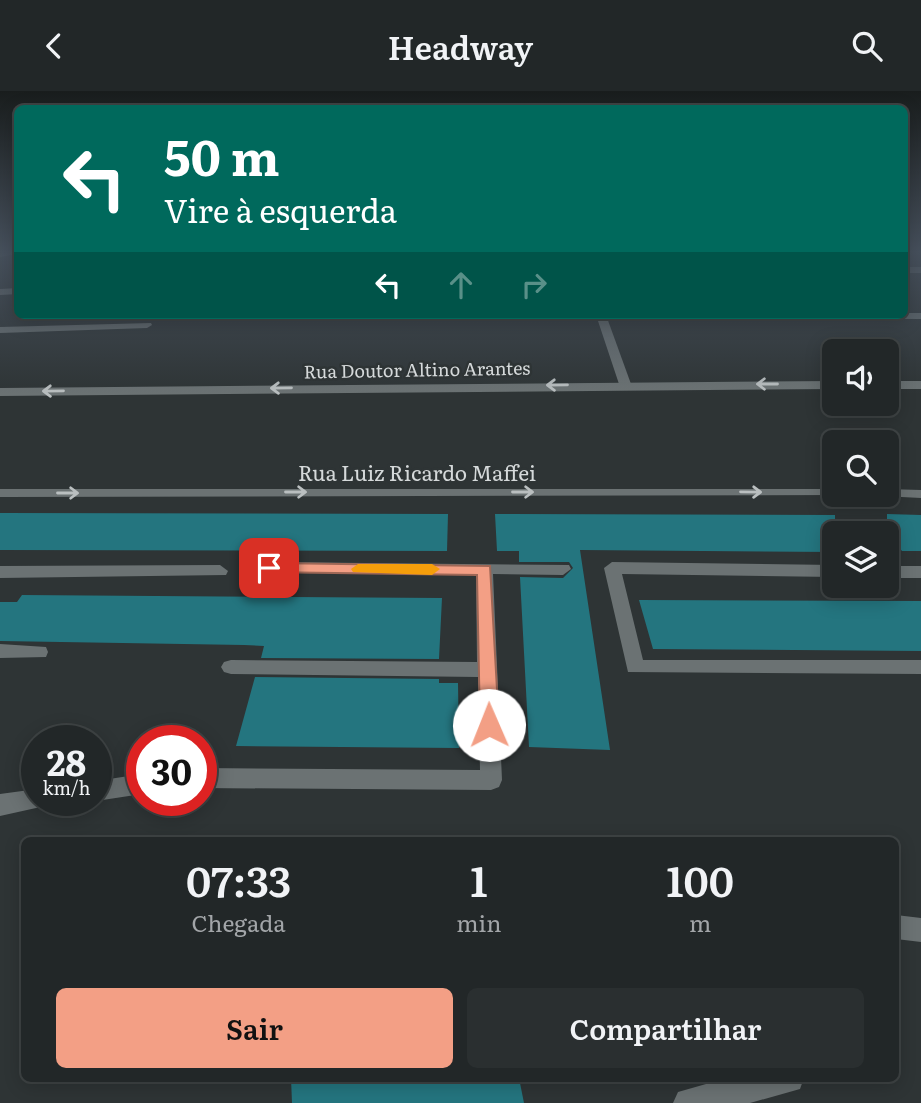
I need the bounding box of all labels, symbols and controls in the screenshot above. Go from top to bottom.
text: Headway [388,22,533,70]
icon: back [35,27,73,65]
icon: search [848,27,886,65]
text: 50 m [164,118,280,191]
icon: left [49,133,140,224]
text: Vire à esquerda [164,185,397,233]
icon: left [369,266,407,304]
icon: ahead [442,266,480,304]
icon: right [515,266,553,304]
map controls [822,339,899,598]
button: sound [822,339,899,416]
street label: Rua Doutor Altino Arantes [303,354,531,384]
one-way arrow [755,377,778,391]
one-way arrow [546,378,569,392]
one-way arrow [269,381,292,395]
one-way arrow [42,384,65,398]
button: search [822,430,899,507]
street label: Rua Luiz Ricardo Maffei [298,456,536,487]
one-way arrow [284,485,307,499]
one-way arrow [511,485,534,499]
one-way arrow [739,485,762,498]
one-way arrow [56,486,79,500]
button: layers [822,521,899,598]
pin [239,538,299,598]
icon: arrive [250,549,288,587]
position arrow [452,688,526,762]
speed limit sign: 30 [126,725,217,816]
text: 28 [47,735,86,787]
text: km/h [43,774,90,801]
text: 07:33 [186,848,291,910]
text: 1 [470,848,487,910]
text: 100 [666,848,734,910]
text: Chegada [192,905,286,939]
text: min [456,905,501,939]
text: m [689,905,711,939]
button: Sair [56,988,453,1068]
button: Compartilhar [467,988,864,1068]

